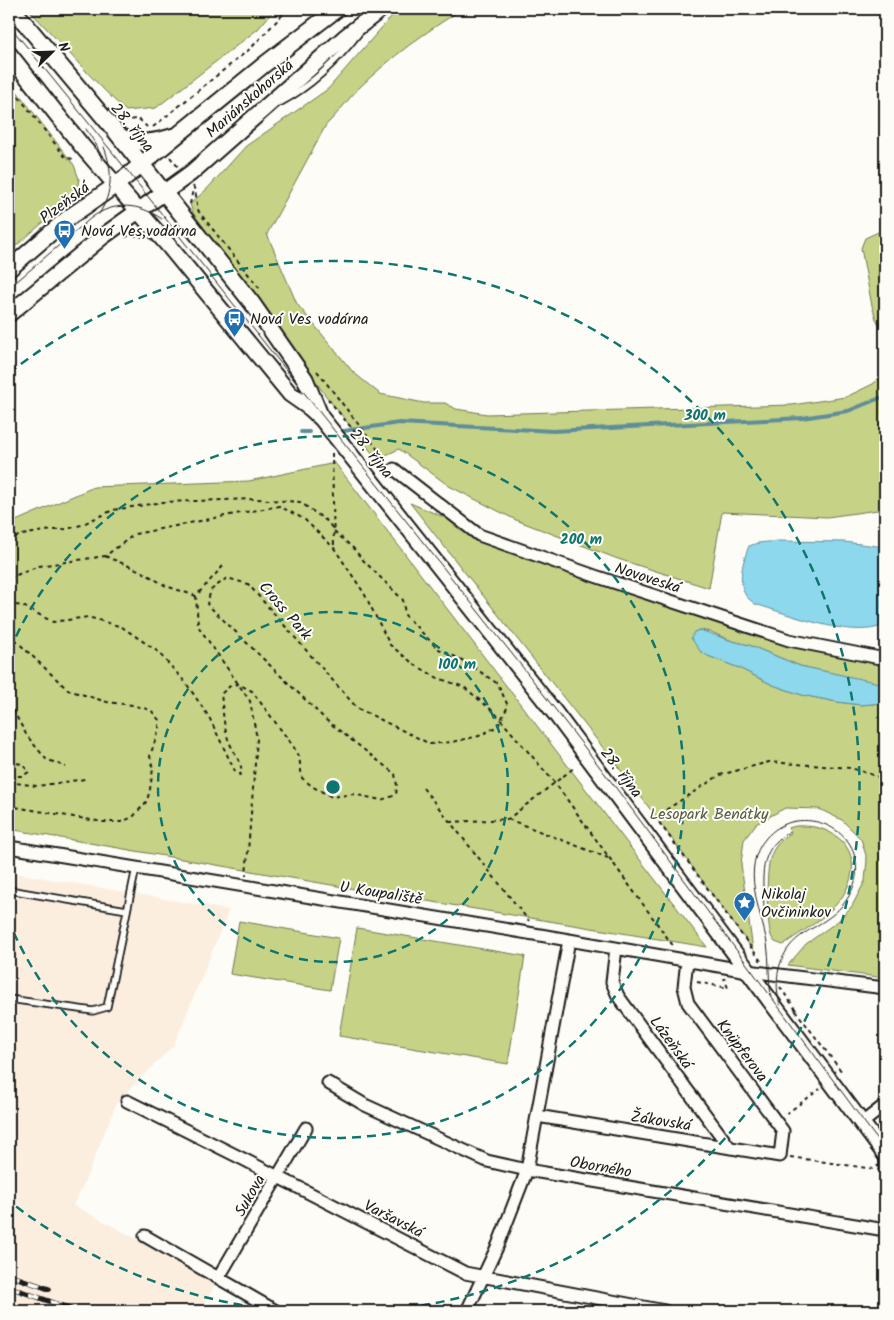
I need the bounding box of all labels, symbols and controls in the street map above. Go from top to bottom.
north arrow [28,28,78,78]
text: N [51,39,75,56]
street label: Mariánskohorská [200,53,301,145]
street label: 28. října [104,97,160,158]
street label: Plzeňská [35,175,96,230]
bus stop icon: Nová Ves,vodárna [53,218,77,249]
place label: Nová Ves,vodárna [81,219,197,244]
bus stop icon: Nová Ves vodárna [222,306,246,337]
place label: Nová Ves vodárna [250,307,369,332]
text: 300 m [683,404,726,428]
street label: 28. října [343,423,399,484]
text: 200 m [560,528,602,552]
street label: Novoveská [611,556,685,601]
street label: Cross Park [252,576,318,646]
text: 100 m [438,653,476,677]
street label: 28. října [593,742,648,804]
centre of rings [324,778,342,796]
park label: Lesopark Benátky [649,802,769,827]
street label: U Koupaliště [338,875,425,912]
place label: Nikolaj Ovčininkov [761,882,831,925]
place icon: Nikolaj Ovčininkov [733,890,757,921]
street label: Lázeňská [643,1011,700,1076]
street label: Knüpferova [710,1014,774,1088]
street label: Žákovská [629,1104,694,1139]
street label: Oborného [568,1150,634,1185]
street label: Sukova [228,1170,272,1222]
street label: Varšavská [359,1194,429,1246]

